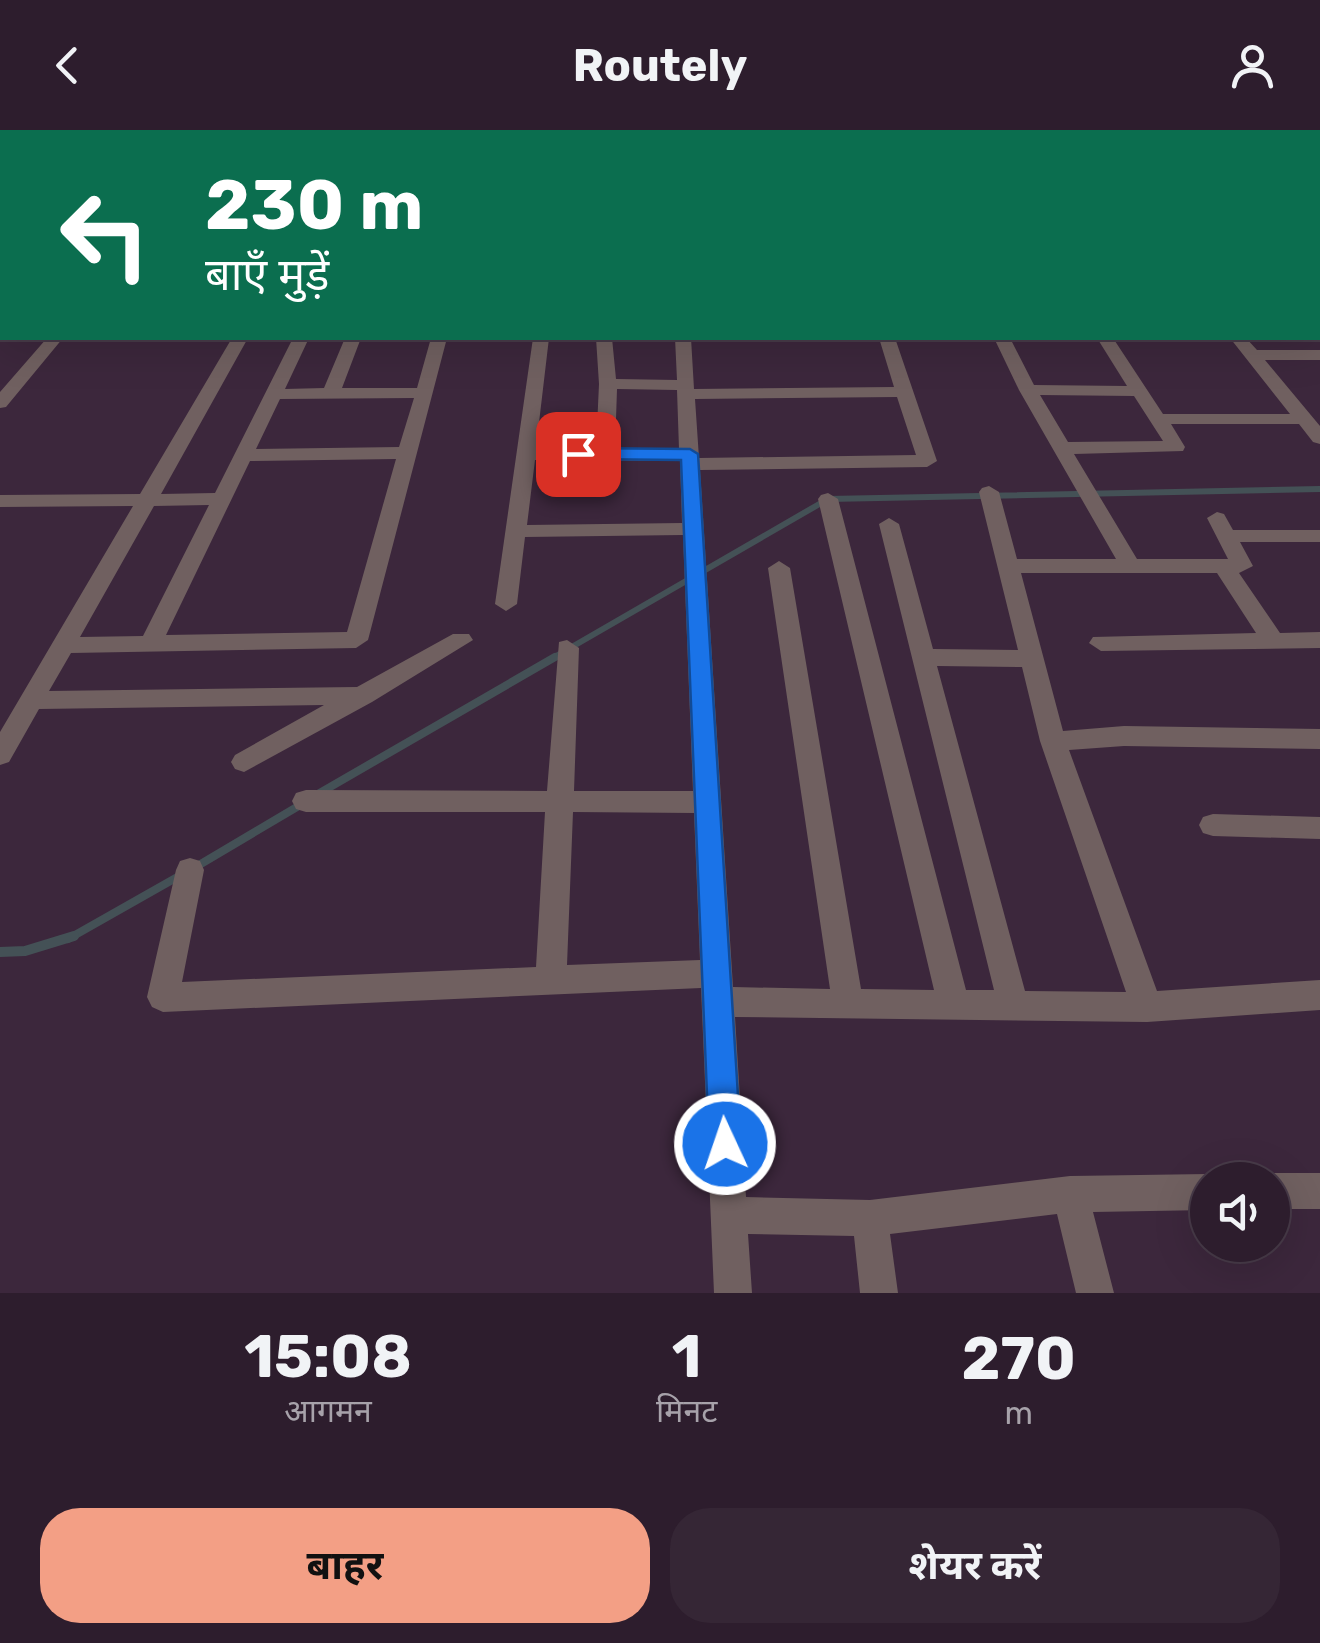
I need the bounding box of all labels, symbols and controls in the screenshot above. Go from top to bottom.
icon: back [40,38,95,93]
icon: person [1225,38,1280,93]
text: Routely [573,39,747,92]
text: 230 m [205,164,423,247]
icon: left [40,170,170,300]
text: बाएँ मुड़ें [205,248,329,301]
pin [536,412,621,497]
icon: arrive [551,427,606,482]
position arrow [673,1092,777,1196]
map controls [1190,1162,1290,1262]
button: sound [1190,1162,1290,1262]
text: 15:08 [244,1321,412,1392]
text: 1 [672,1321,702,1392]
text: 270 [962,1323,1076,1394]
text: आगमन [284,1392,372,1430]
text: मिनट [656,1392,717,1430]
text: m [1004,1394,1033,1432]
button: बाहर [40,1508,650,1623]
button: शेयर करें [670,1508,1280,1623]

